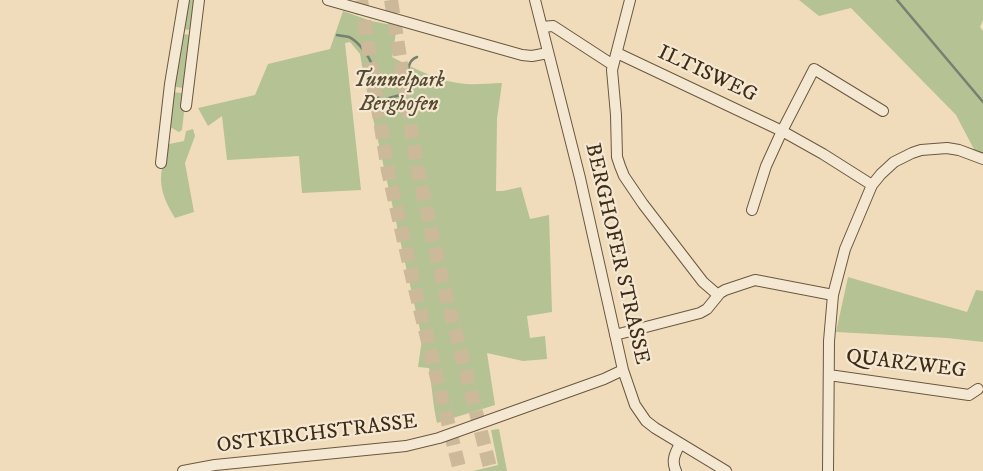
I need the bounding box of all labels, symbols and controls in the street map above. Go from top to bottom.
street label: ILTISWEG [653,41,761,109]
park label: Tunnelpark Berghofen [353,69,445,119]
street label: BERGHOFER STRASSE [578,141,654,367]
street label: QUARZWEG [845,345,967,385]
street label: OSTKIRCHSTRASSE [215,410,419,460]

